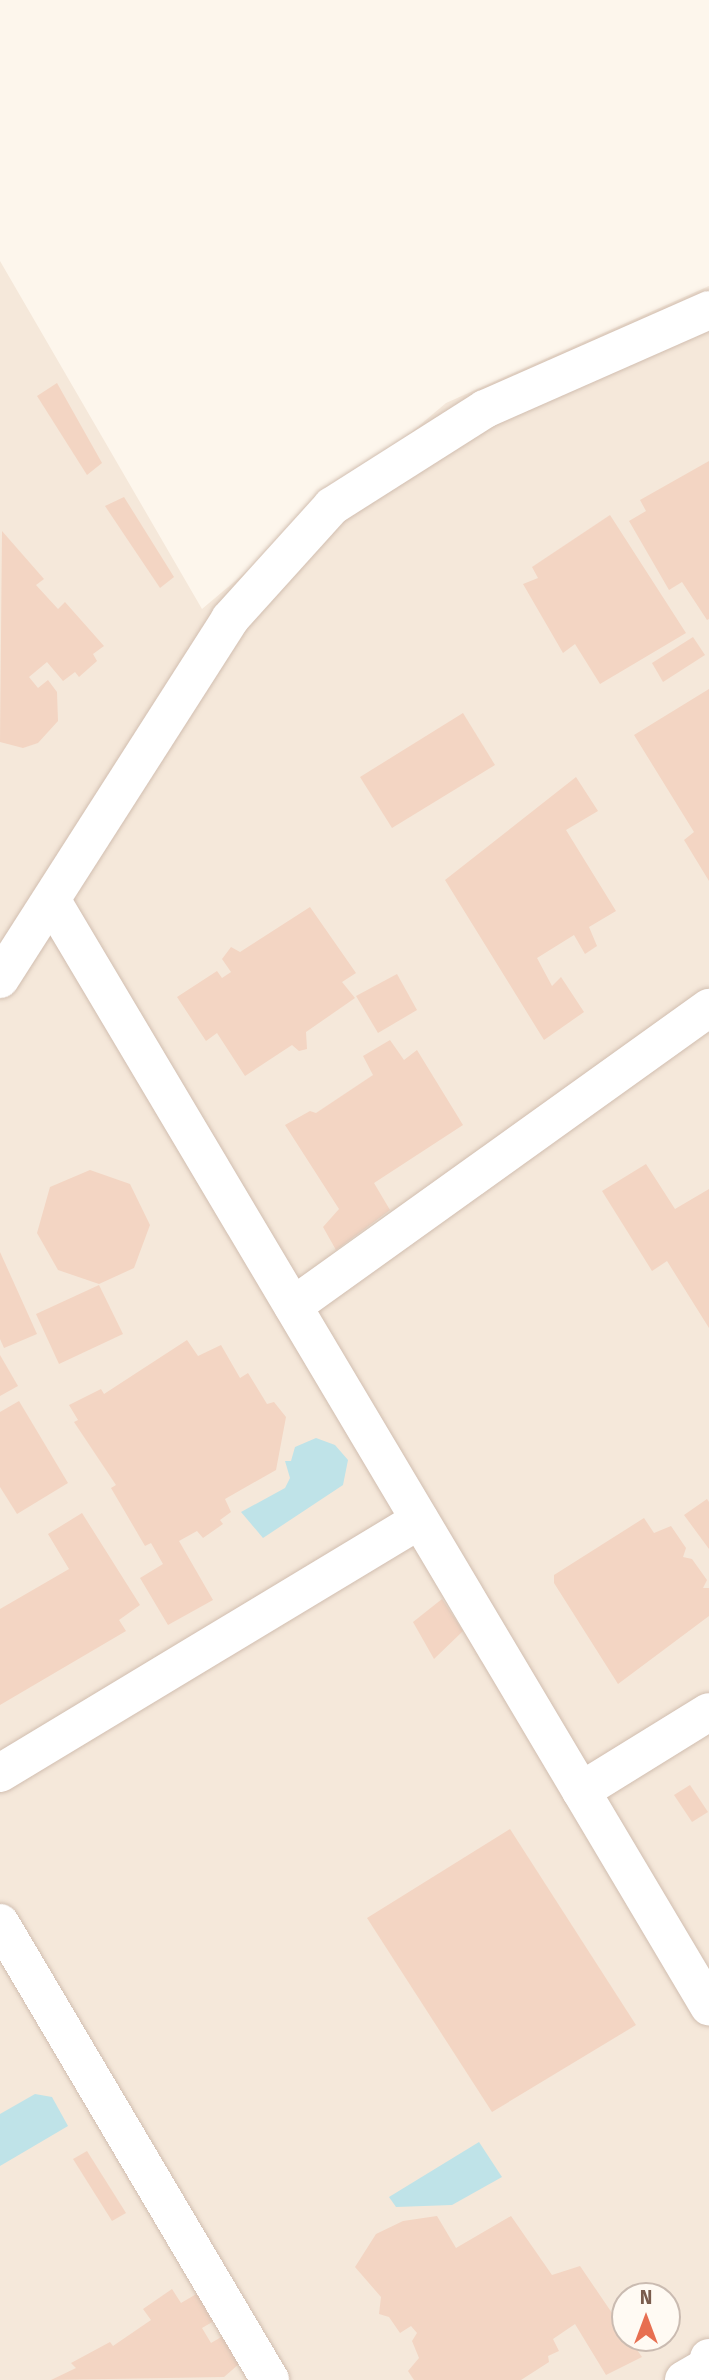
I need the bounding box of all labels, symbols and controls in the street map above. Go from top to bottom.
north arrow [611,2282,681,2352]
text: N [640,2286,652,2309]

